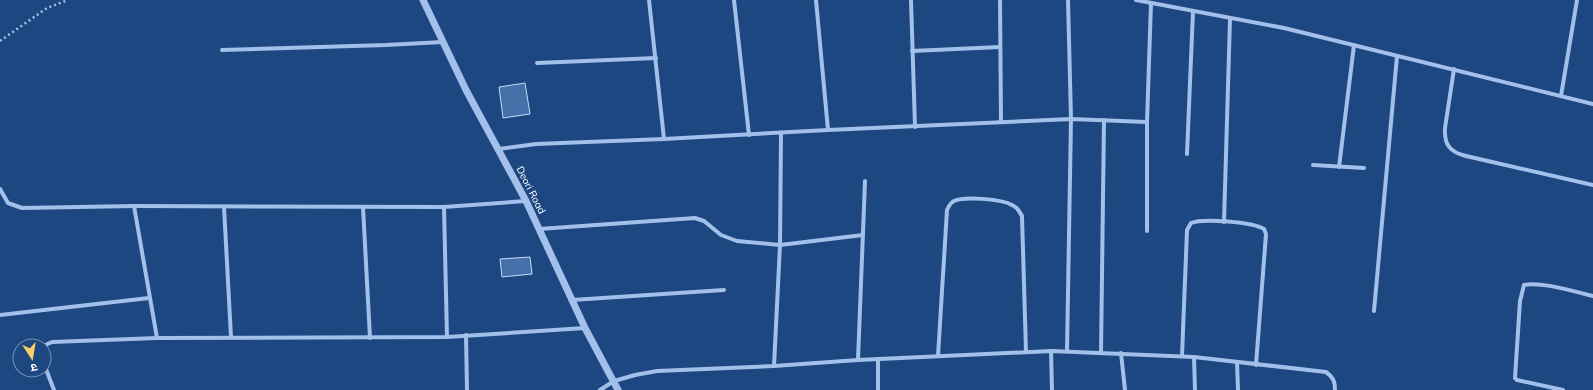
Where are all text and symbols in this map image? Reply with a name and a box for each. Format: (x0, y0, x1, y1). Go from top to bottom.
street label: Deori Road (513, 164, 549, 216)
north arrow (12, 338, 52, 378)
text: उ (29, 360, 39, 375)

